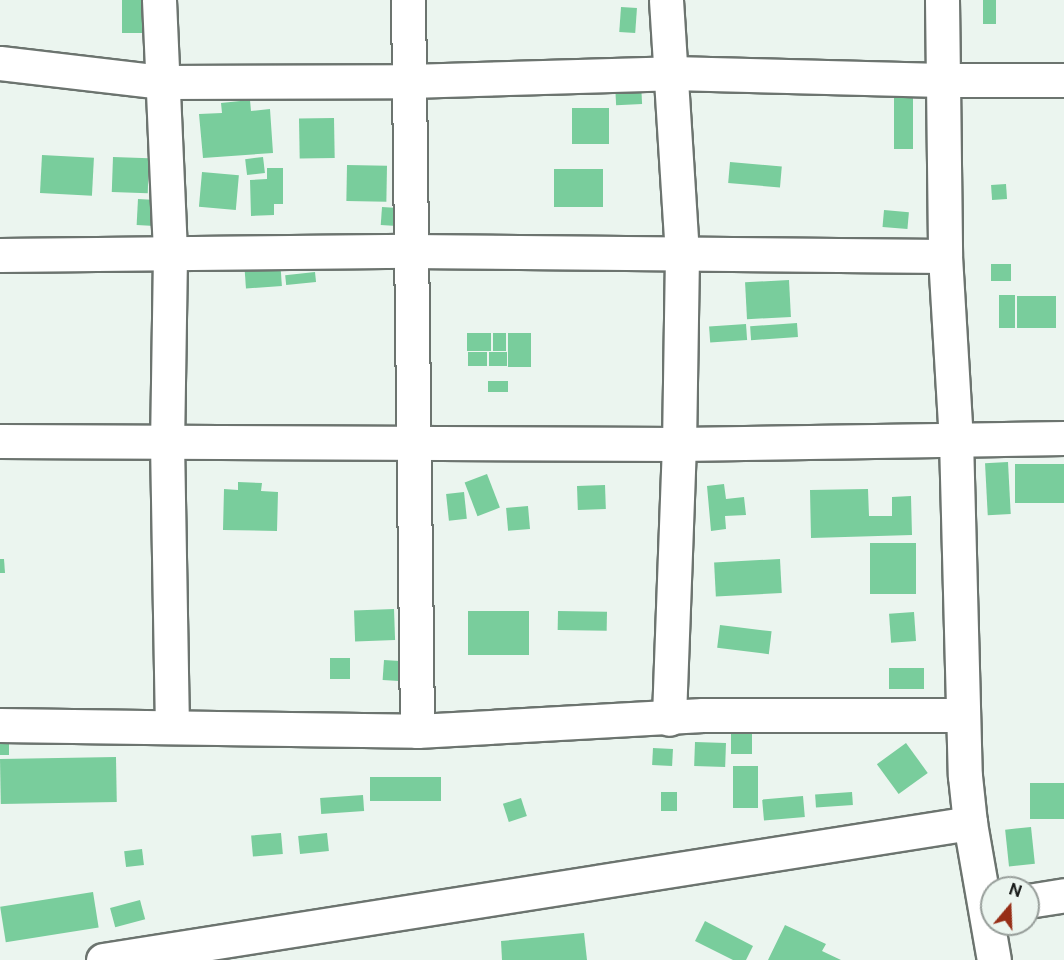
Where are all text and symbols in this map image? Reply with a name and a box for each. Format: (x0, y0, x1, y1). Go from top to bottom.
north arrow (980, 876, 1040, 936)
text: N (1006, 879, 1024, 901)

